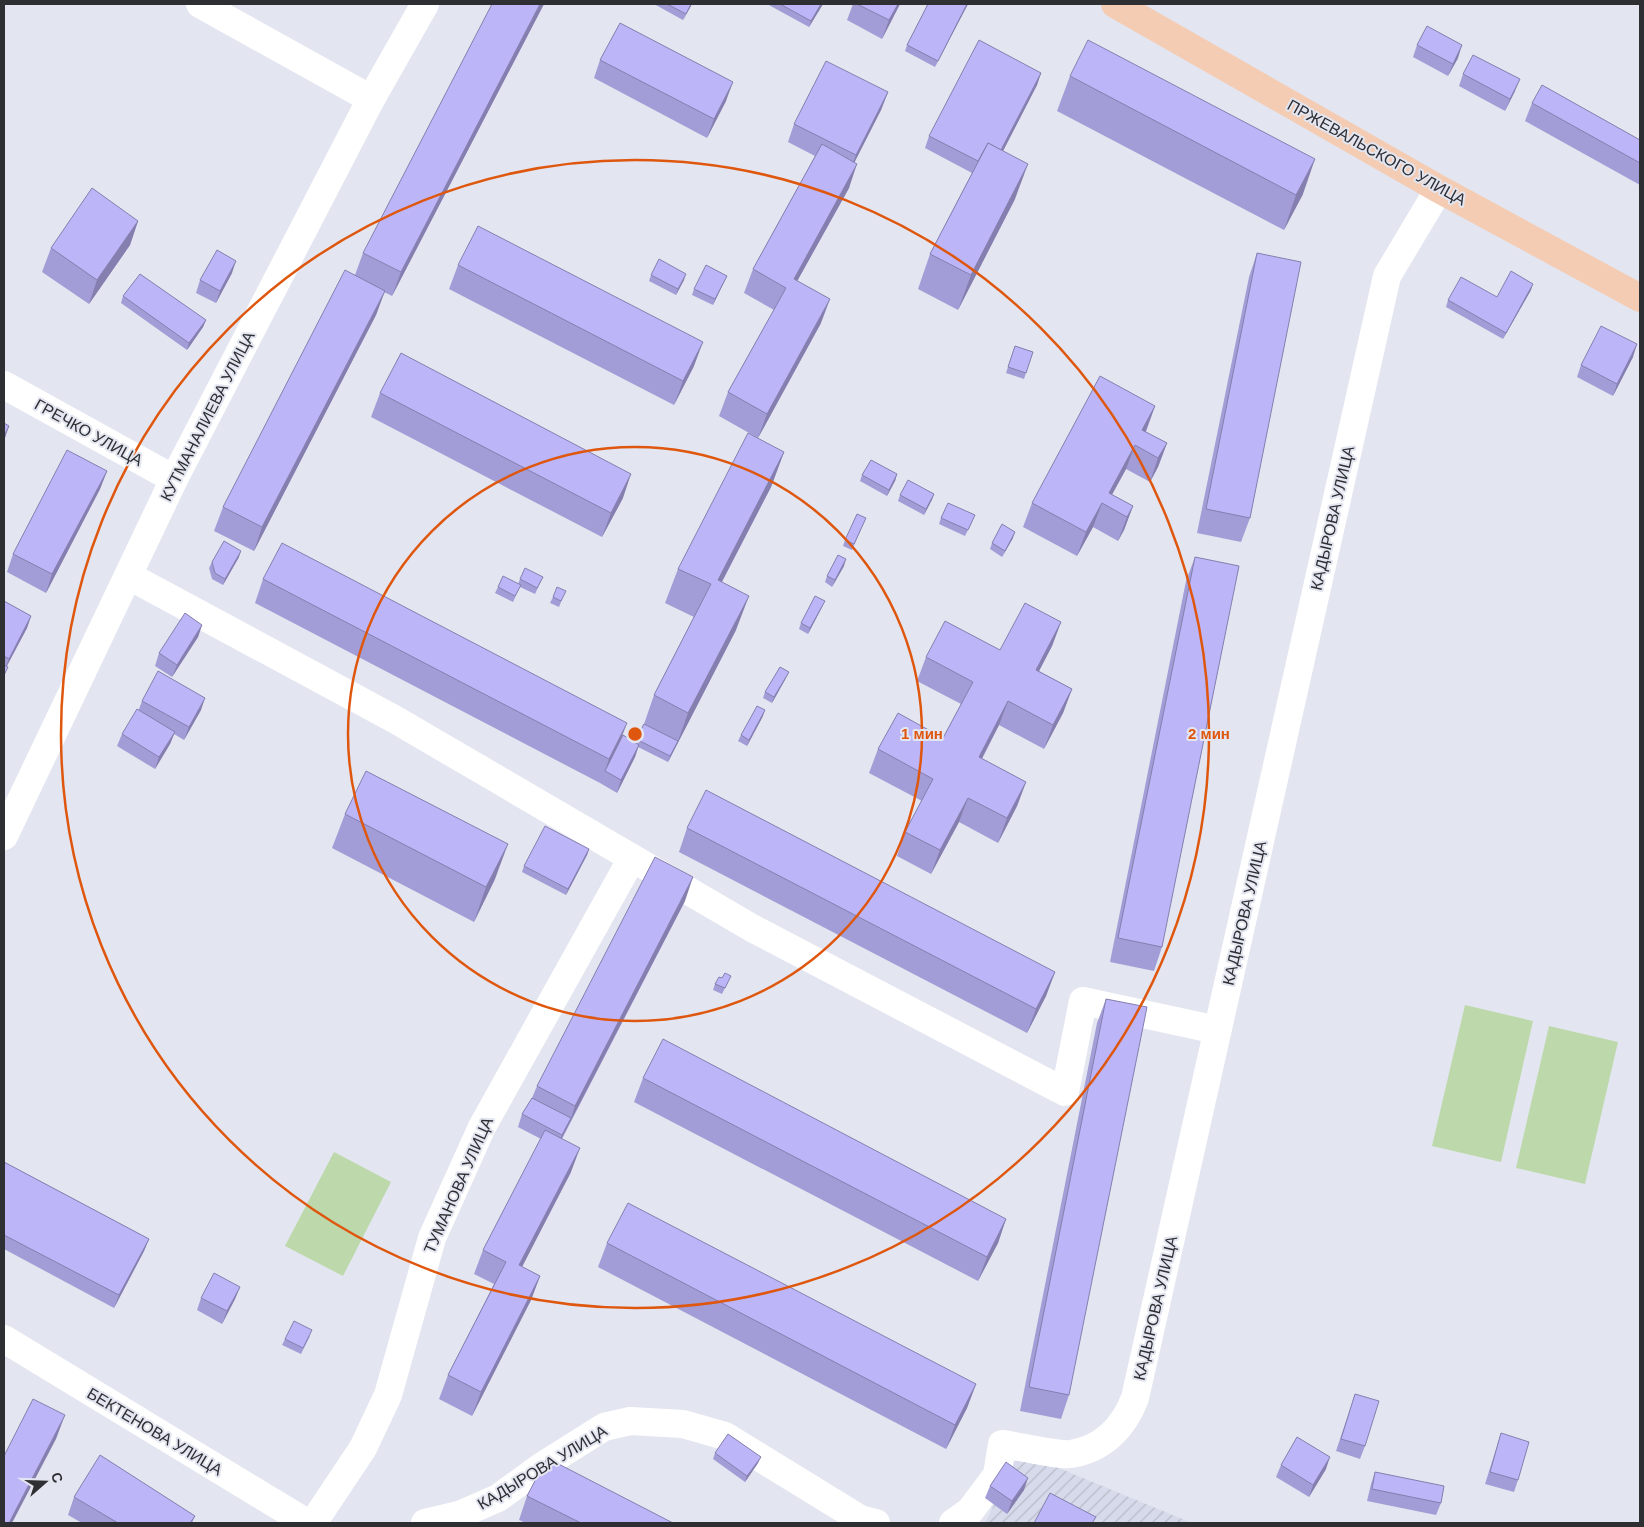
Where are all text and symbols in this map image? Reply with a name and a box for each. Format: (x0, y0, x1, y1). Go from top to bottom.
street label: ПРЖЕВАЛЬСКОГО УЛИЦА (1285, 96, 1469, 209)
street label: КУТМАНАЛИЕВА УЛИЦА (157, 328, 258, 504)
street label: ГРЕЧКО УЛИЦА (32, 396, 146, 469)
street label: КАДЫРОВА УЛИЦА (1308, 444, 1357, 592)
centre of rings (626, 725, 644, 743)
text: 1 мин (901, 725, 943, 742)
text: 2 мин (1188, 725, 1230, 742)
street label: КАДЫРОВА УЛИЦА (1220, 839, 1269, 987)
street label: ТУМАНОВА УЛИЦА (421, 1114, 496, 1256)
street label: КАДЫРОВА УЛИЦА (1131, 1234, 1180, 1382)
street label: БЕКТЕНОВА УЛИЦА (84, 1384, 226, 1479)
street label: КАДЫРОВА УЛИЦА (475, 1422, 610, 1513)
north arrow (20, 1457, 70, 1507)
text: С (48, 1470, 66, 1485)

